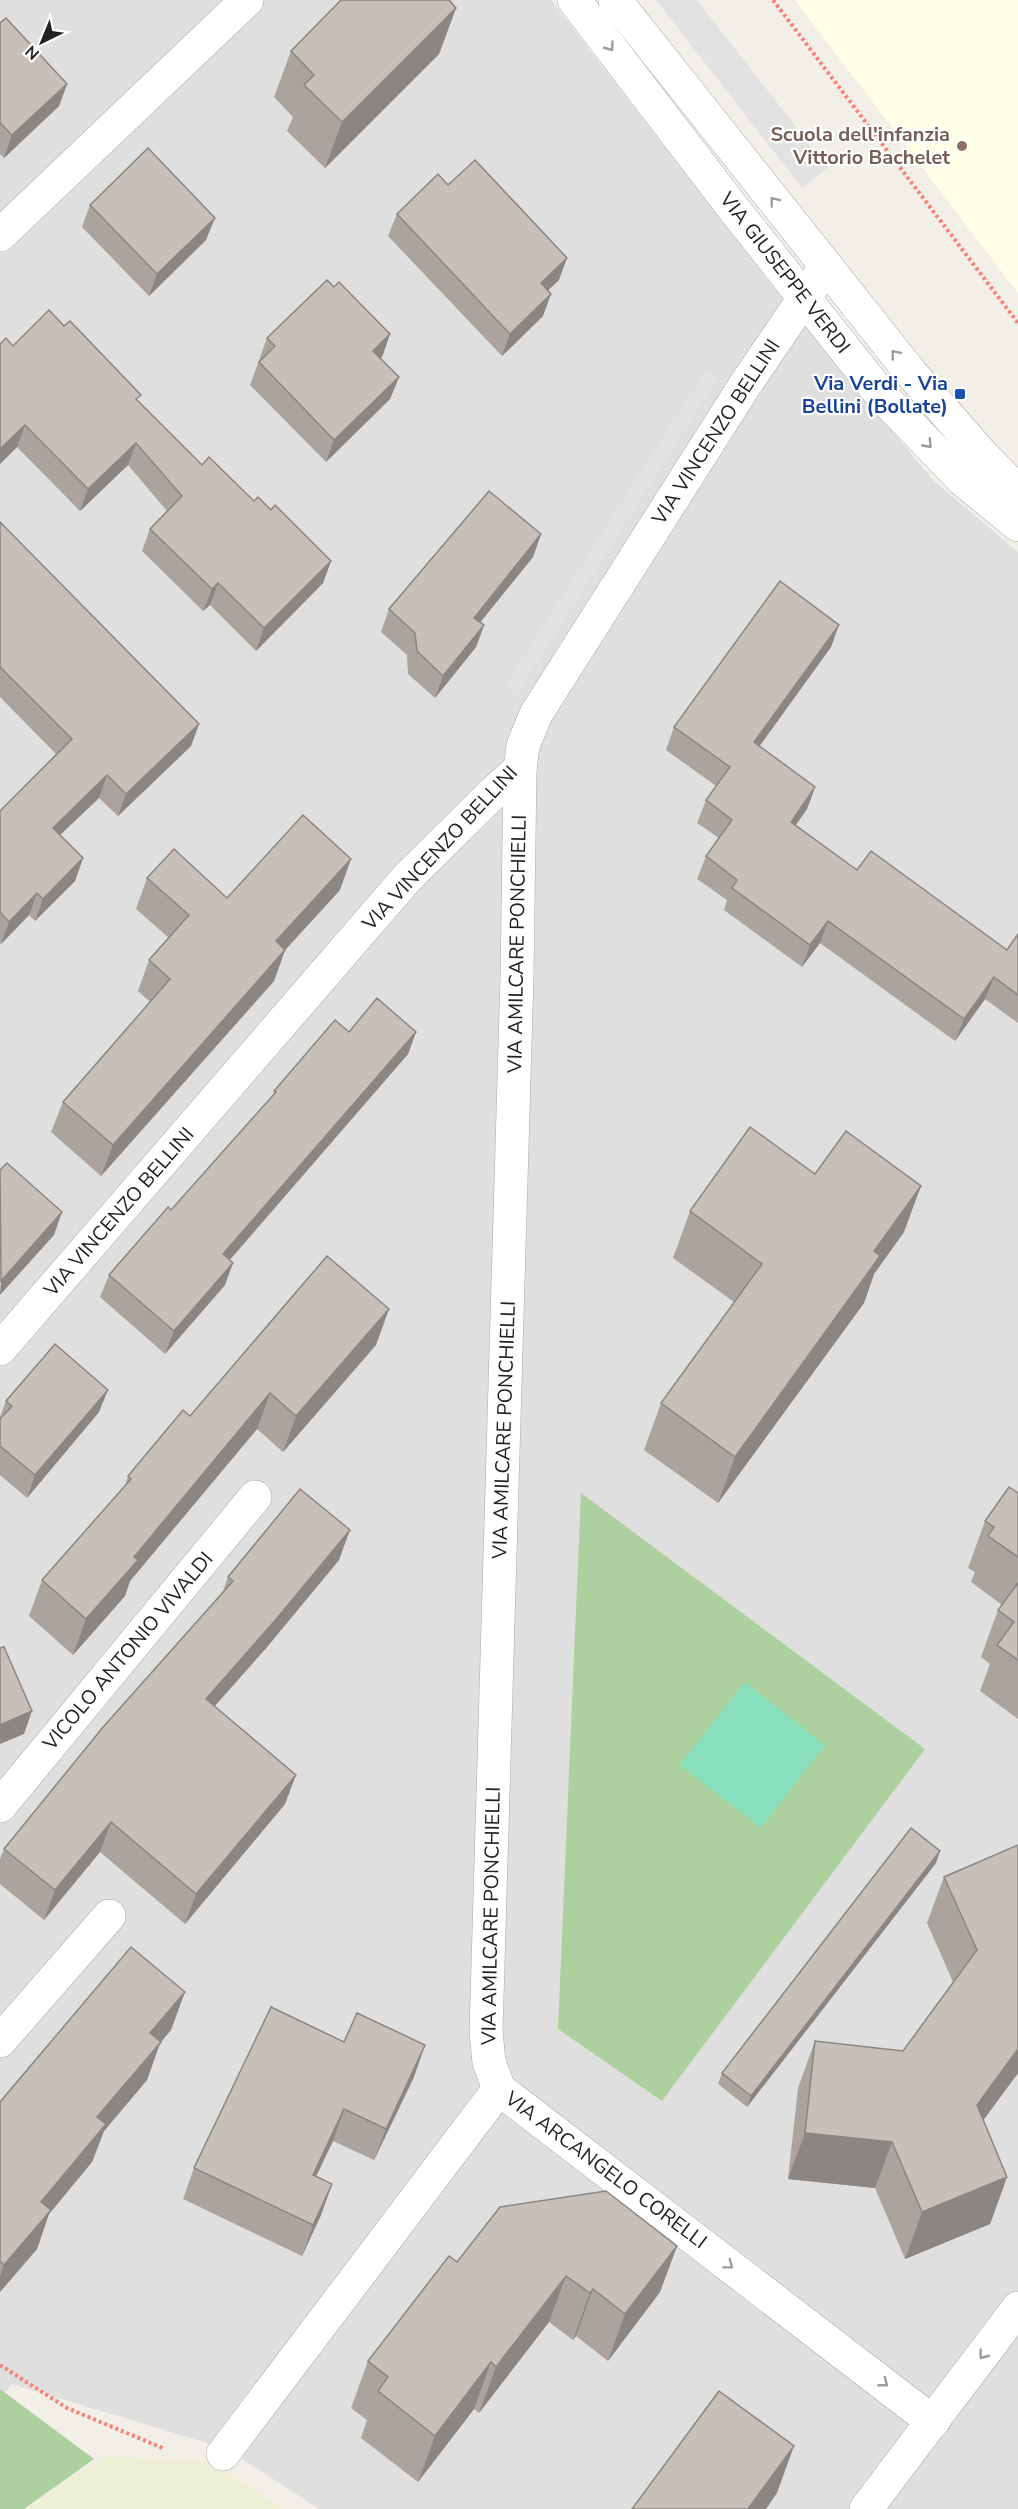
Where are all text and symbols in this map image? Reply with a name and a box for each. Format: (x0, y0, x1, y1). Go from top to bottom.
north arrow (12, 12, 72, 72)
text: N (21, 40, 44, 64)
one-way arrow (602, 40, 613, 51)
place label: Scuola dell'infanzia Vittorio Bachelet (770, 121, 950, 171)
marker: Scuola dell'infanzia Vittorio Bachelet (955, 139, 969, 153)
street label: VIA GIUSEPPE VERDI (713, 186, 856, 359)
one-way arrow (770, 197, 781, 208)
street label: VIA VINCENZO BELLINI (645, 334, 786, 531)
one-way arrow (892, 349, 903, 360)
place label: Via Verdi - Via Bellini (Bollate) (802, 370, 948, 420)
marker: Via Verdi - Via Bellini (Bollate) (953, 387, 967, 401)
one-way arrow (921, 437, 932, 448)
street label: VIA VINCENZO BELLINI (356, 760, 524, 937)
street label: VIA AMILCARE PONCHIELLI (501, 815, 533, 1074)
street label: VIA VINCENZO BELLINI (37, 1122, 200, 1303)
street label: VIA AMILCARE PONCHIELLI (486, 1300, 522, 1561)
street label: VICOLO ANTONIO VIVALDI (36, 1546, 219, 1757)
street label: VIA AMILCARE PONCHIELLI (475, 1787, 507, 2046)
street label: VIA ARCANGELO CORELLI (499, 2085, 712, 2255)
one-way arrow (723, 2257, 734, 2268)
one-way arrow (979, 2348, 990, 2359)
one-way arrow (877, 2376, 888, 2387)

